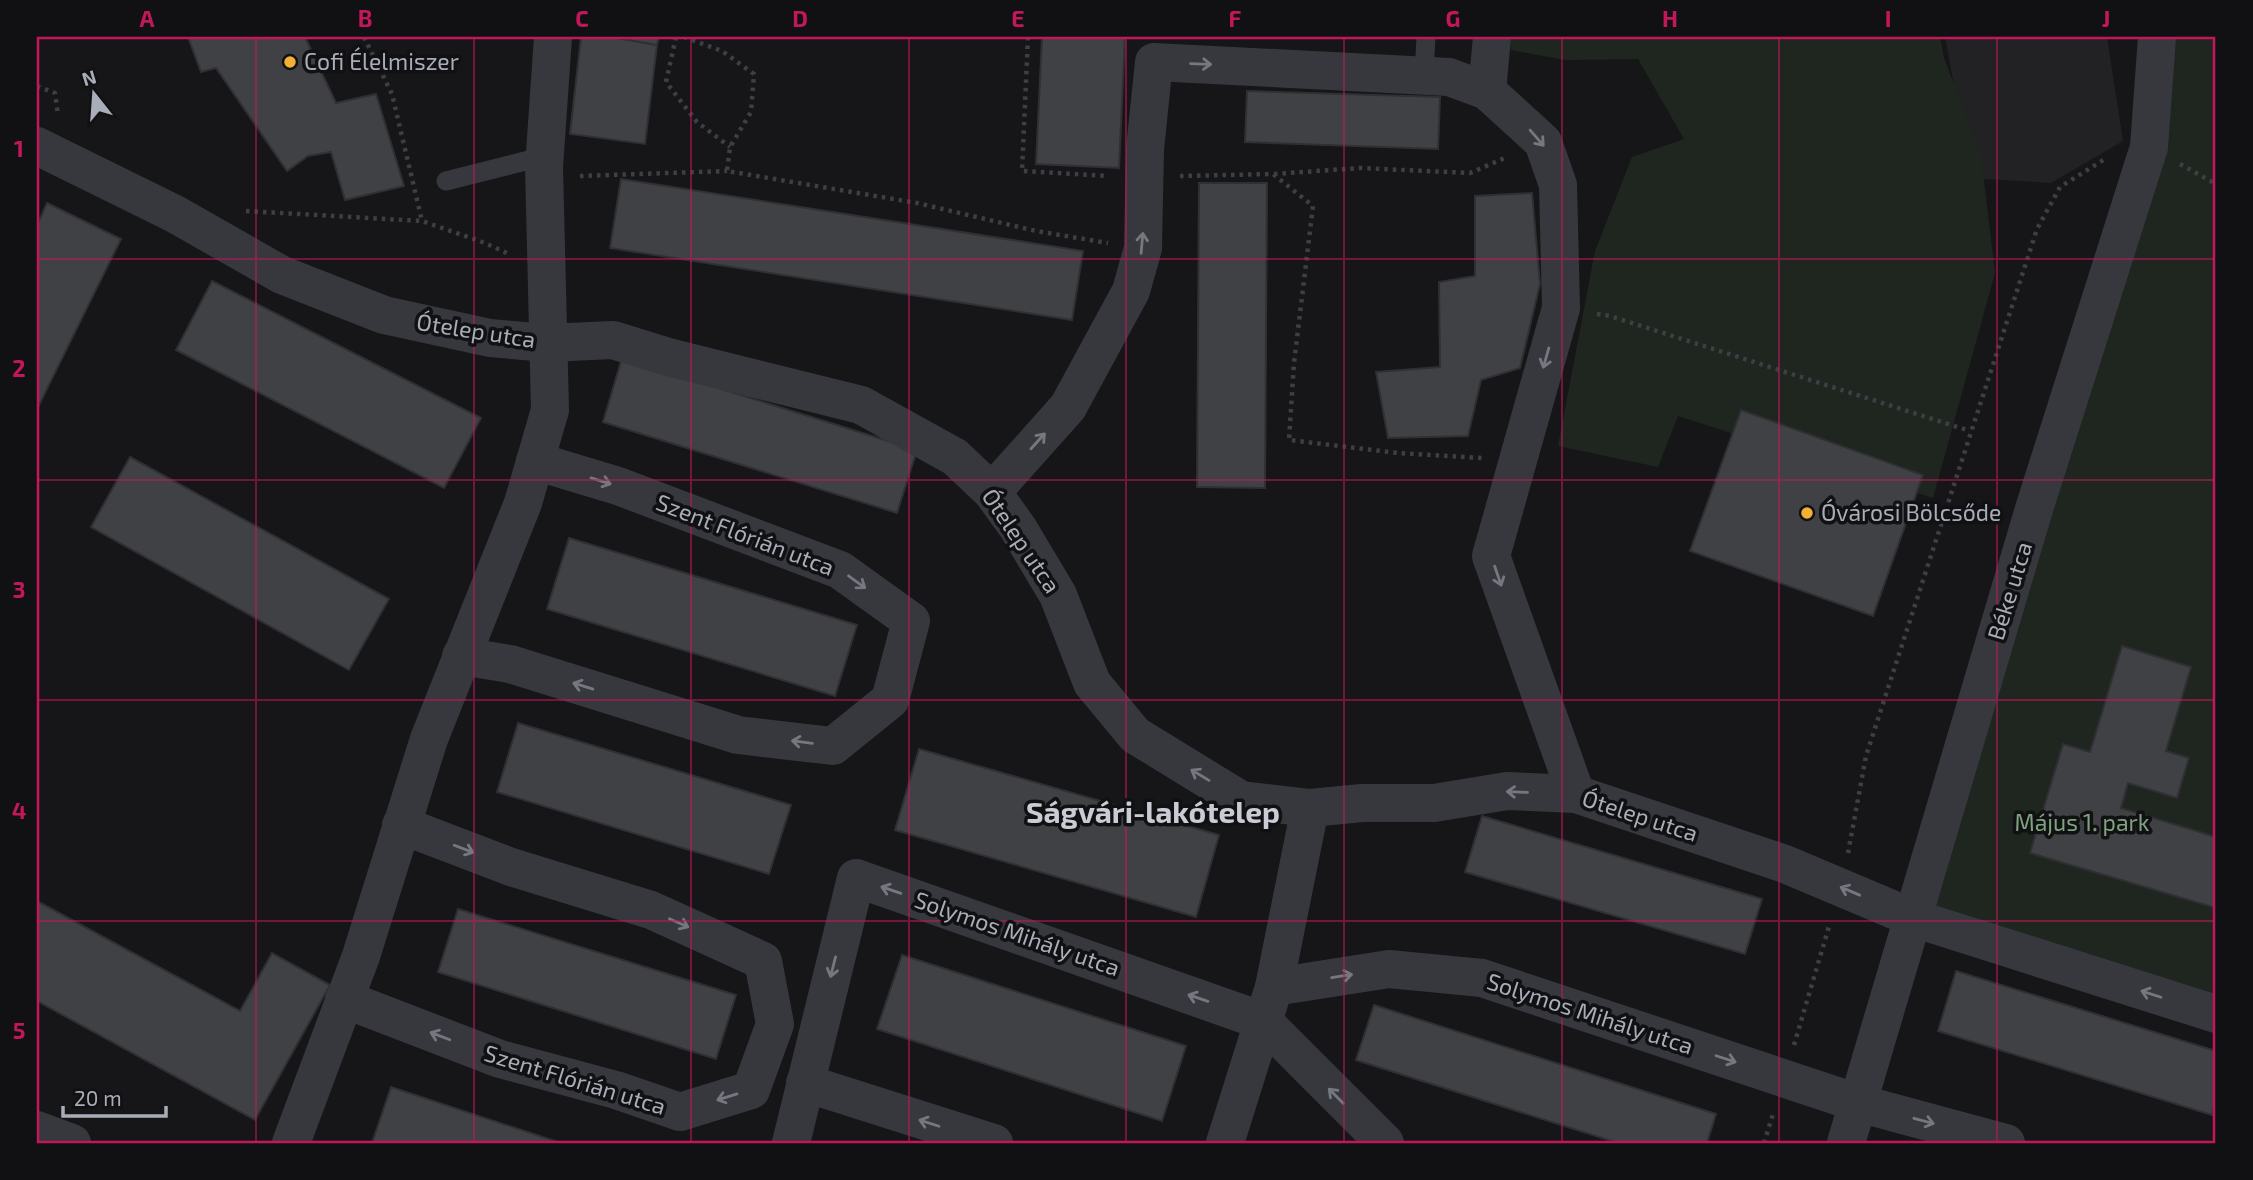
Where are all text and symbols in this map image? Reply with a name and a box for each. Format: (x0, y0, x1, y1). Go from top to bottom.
text: A (139, 4, 155, 32)
text: B (358, 4, 372, 32)
text: C (575, 4, 589, 32)
text: D (792, 4, 808, 32)
text: E (1011, 4, 1025, 32)
text: F (1229, 4, 1242, 32)
text: G (1446, 4, 1460, 32)
text: H (1662, 4, 1678, 32)
text: I (1885, 4, 1891, 32)
text: J (2102, 4, 2110, 32)
place label: Cofi Élelmiszer (304, 47, 459, 75)
marker: Cofi Élelmiszer (282, 54, 298, 70)
one-way arrow (1189, 58, 1212, 71)
north arrow (60, 60, 130, 130)
text: N (79, 64, 99, 90)
one-way arrow (1529, 129, 1545, 147)
text: 1 (14, 134, 24, 162)
one-way arrow (1136, 232, 1149, 254)
street label: Ótelep utca (415, 307, 538, 353)
one-way arrow (1539, 347, 1552, 369)
text: 2 (12, 354, 26, 382)
one-way arrow (1029, 433, 1046, 450)
one-way arrow (589, 475, 611, 488)
street label: Ótelep utca (977, 483, 1067, 598)
street label: Szent Flórián utca (652, 487, 838, 581)
place label: Óvárosi Bölcsőde (1821, 498, 2001, 526)
marker: Óvárosi Bölcsőde (1799, 505, 1815, 521)
street label: Béke utca (1981, 538, 2037, 643)
one-way arrow (1493, 565, 1505, 587)
text: 3 (12, 575, 26, 603)
one-way arrow (847, 575, 866, 589)
one-way arrow (572, 679, 594, 692)
one-way arrow (792, 736, 814, 749)
one-way arrow (1190, 767, 1210, 781)
street label: Ótelep utca (1579, 783, 1702, 847)
one-way arrow (1506, 785, 1529, 798)
district label: Ságvári-lakótelep (1026, 793, 1280, 829)
text: 4 (12, 796, 26, 824)
park label: Május 1. park (2015, 808, 2150, 836)
one-way arrow (453, 844, 475, 857)
one-way arrow (881, 883, 903, 895)
one-way arrow (1840, 884, 1861, 897)
street label: Solymos Mihály utca (911, 885, 1124, 981)
one-way arrow (668, 917, 690, 930)
one-way arrow (826, 956, 839, 978)
street label: Solymos Mihály utca (1484, 966, 1697, 1060)
one-way arrow (1330, 970, 1353, 983)
one-way arrow (2141, 986, 2163, 999)
one-way arrow (1188, 991, 1210, 1003)
text: 5 (13, 1016, 25, 1044)
one-way arrow (430, 1028, 451, 1041)
street label: Szent Flórián utca (481, 1038, 669, 1120)
one-way arrow (1715, 1054, 1737, 1066)
scale bar (63, 1075, 166, 1119)
text: 20 m (74, 1085, 122, 1110)
one-way arrow (1328, 1088, 1345, 1105)
one-way arrow (716, 1092, 738, 1105)
one-way arrow (918, 1115, 940, 1128)
one-way arrow (1912, 1115, 1935, 1128)

